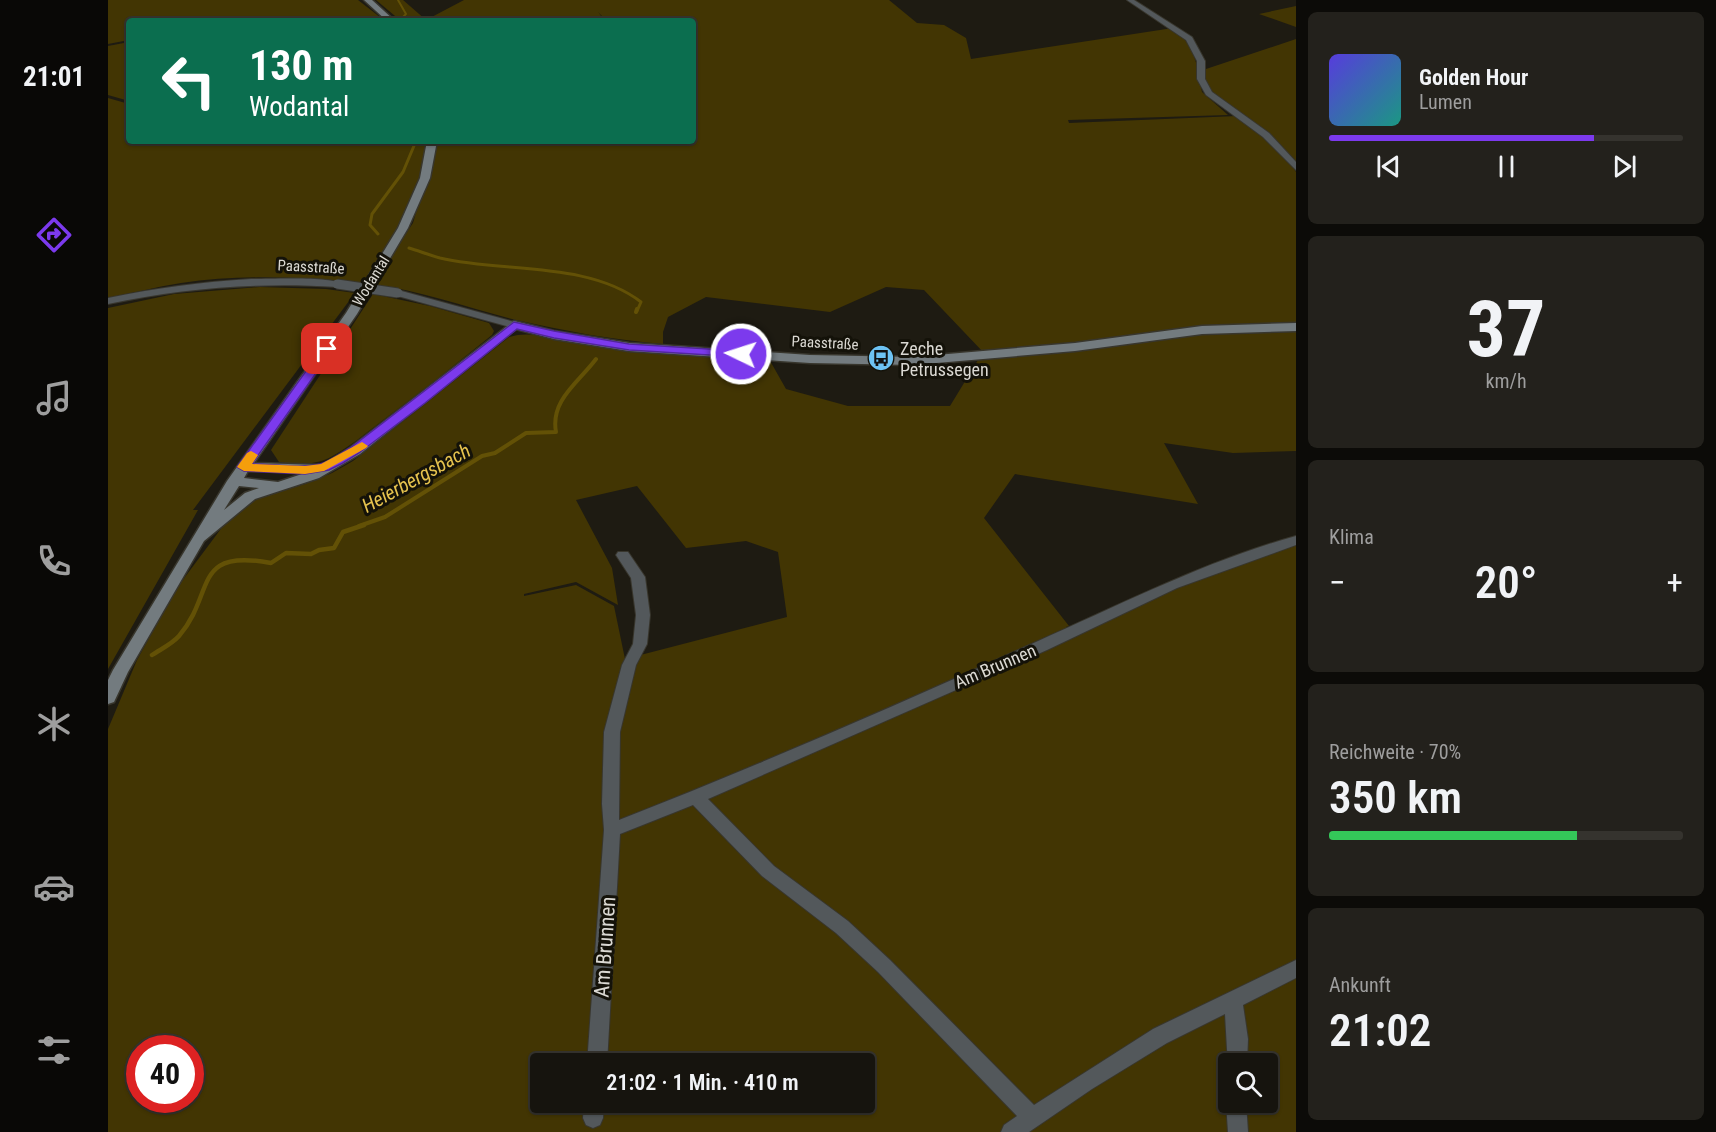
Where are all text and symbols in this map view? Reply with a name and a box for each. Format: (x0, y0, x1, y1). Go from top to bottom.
text: 130 m (249, 41, 354, 90)
icon: left (150, 42, 228, 120)
text: 21:01 (23, 61, 85, 93)
text: Golden Hour (1419, 65, 1528, 90)
text: Lumen (1419, 90, 1472, 114)
text: Wodantal (249, 91, 349, 123)
icon: previous (1372, 150, 1405, 183)
icon: pause (1490, 150, 1523, 183)
icon: next (1608, 150, 1641, 183)
icon: directions (33, 214, 75, 256)
street label: Wodantal (349, 253, 393, 309)
street label: Paasstraße (277, 256, 345, 278)
text: 37 (1467, 284, 1545, 375)
position arrow (709, 322, 773, 386)
pin (301, 323, 352, 374)
icon: arrive (310, 332, 343, 365)
street label: Paasstraße (791, 332, 859, 354)
place label: Zeche Petrussegen (900, 338, 989, 380)
bus stop icon: Zeche Petrussegen (866, 343, 896, 373)
text: km/h (1485, 369, 1527, 393)
icon: music (33, 377, 75, 419)
water label: Heierbergsbach (357, 438, 475, 518)
text: Klima (1329, 525, 1374, 549)
icon: phone (33, 540, 75, 582)
text: 20° (1475, 556, 1537, 609)
text: − (1329, 563, 1346, 602)
text: + (1667, 563, 1683, 602)
street label: Am Brunnen (951, 639, 1039, 693)
icon: climate (33, 703, 75, 745)
text: Reichweite · 70% (1329, 740, 1461, 764)
text: 350 km (1329, 771, 1462, 824)
icon: car (33, 866, 75, 908)
street label: Am Brunnen (590, 896, 620, 998)
text: Ankunft (1329, 973, 1391, 997)
text: 21:02 (1329, 1004, 1431, 1057)
icon: filters (33, 1029, 75, 1071)
speed limit sign: 40 (126, 1035, 204, 1113)
map controls (1218, 1053, 1278, 1113)
button: search (1218, 1053, 1278, 1113)
text: 21:02 · 1 Min. · 410 m (606, 1070, 799, 1095)

